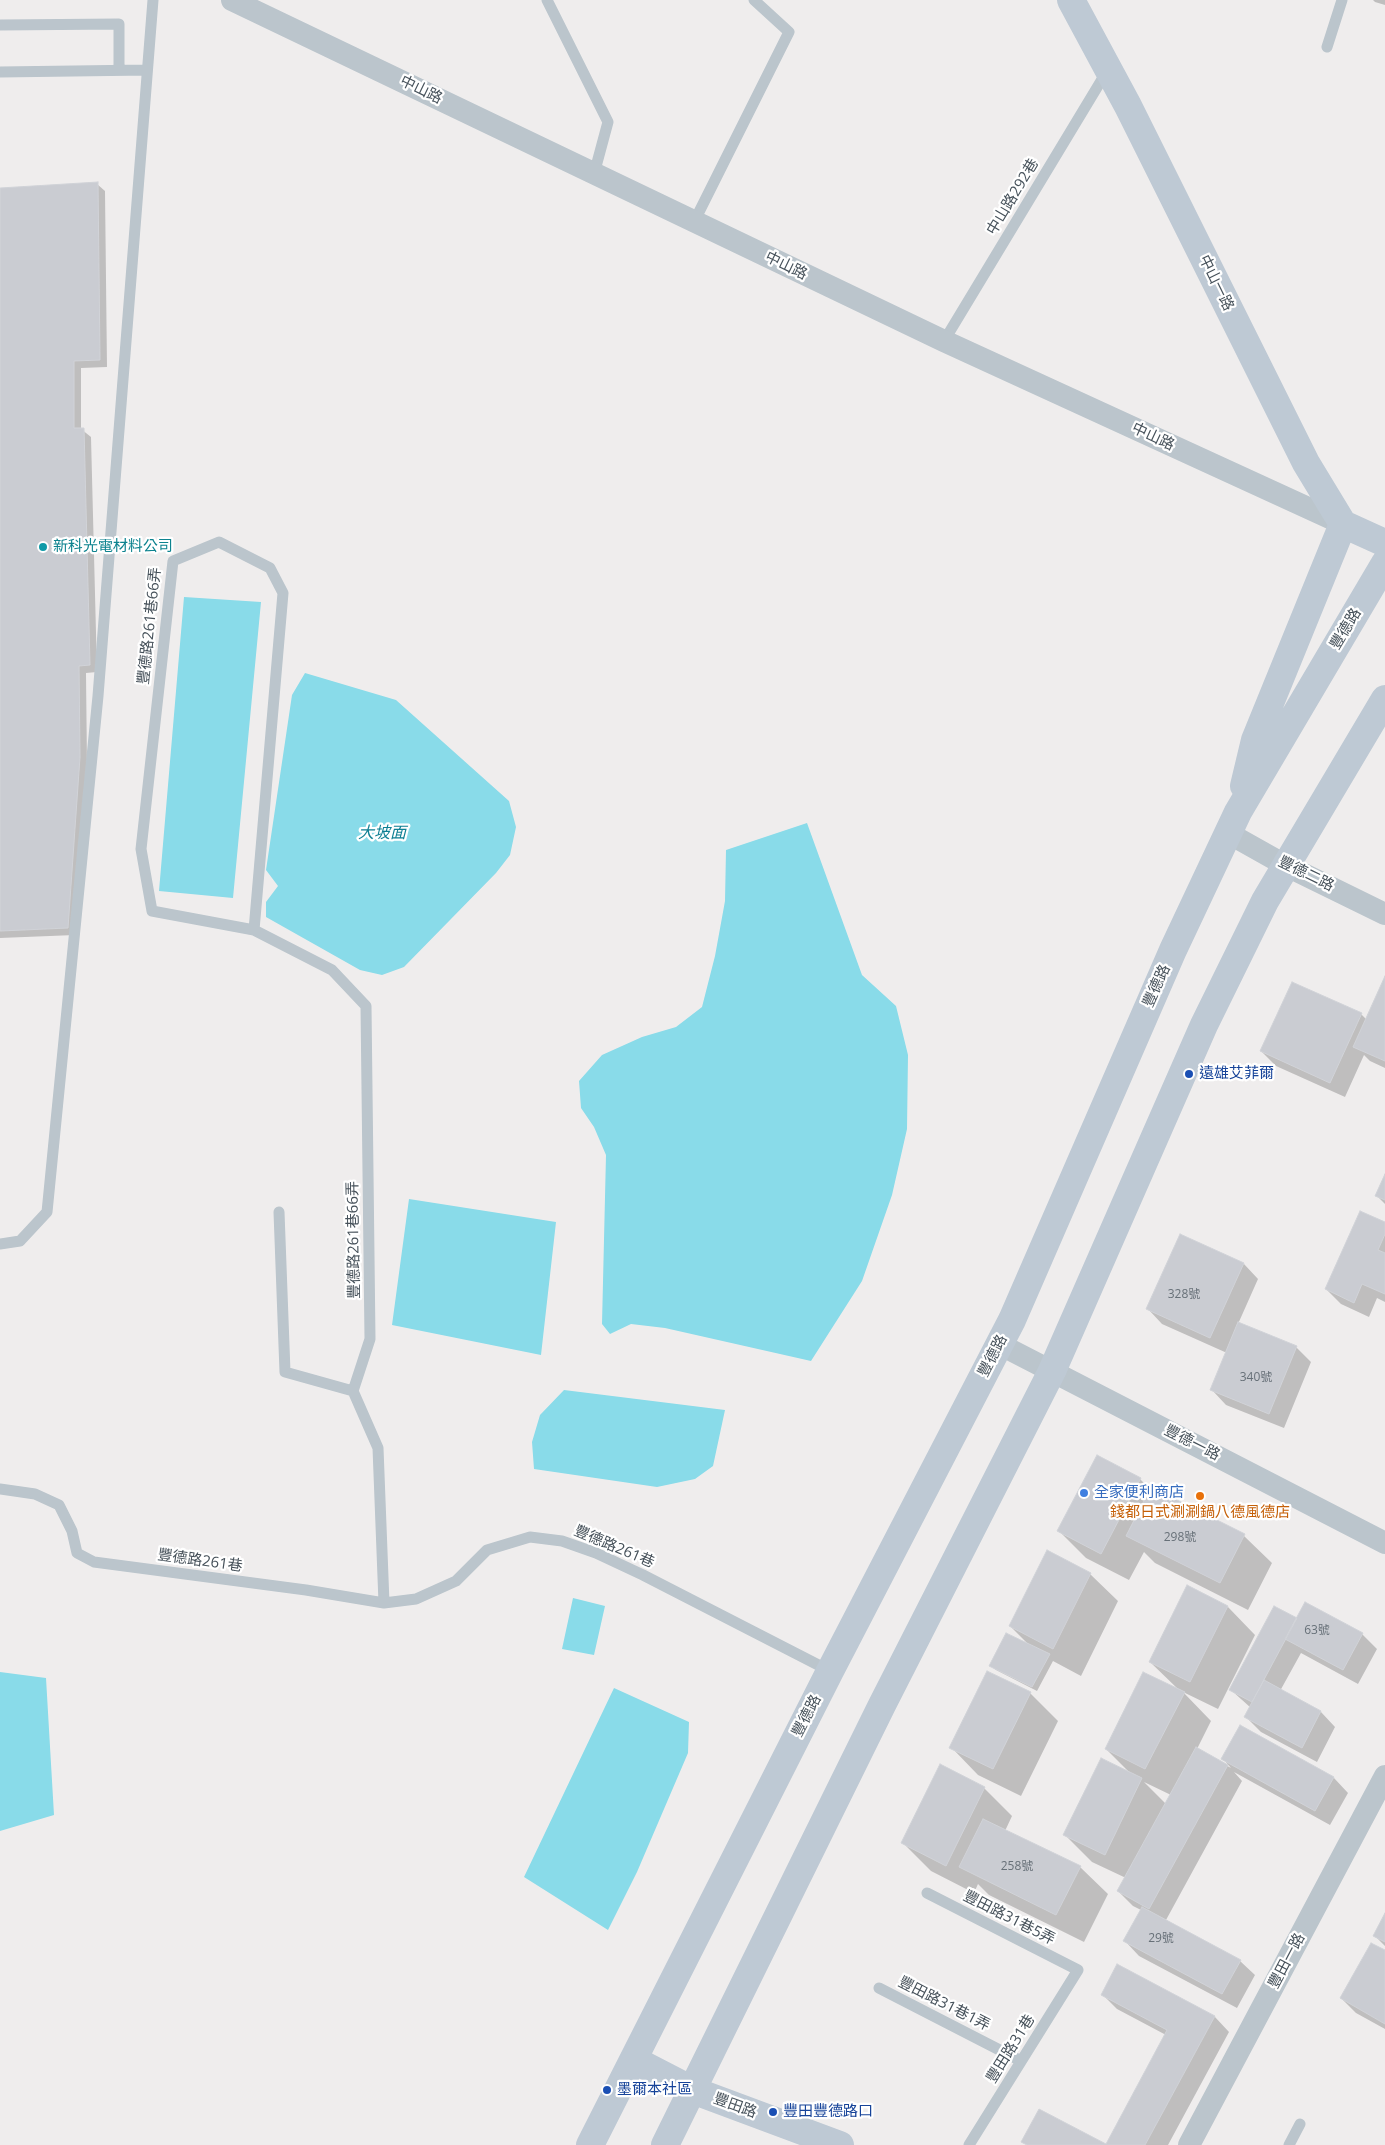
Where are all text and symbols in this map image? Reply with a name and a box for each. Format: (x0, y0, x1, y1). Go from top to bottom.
street label: 中山路 (397, 72, 445, 108)
street label: 中山路292巷 (983, 156, 1043, 238)
street label: 中山路 (762, 248, 810, 284)
street label: 中山一路 (1195, 252, 1237, 314)
street label: 中山路 (1129, 419, 1177, 455)
place label: 新科光電材料公司 (53, 538, 173, 556)
marker: 新科光電材料公司 (37, 541, 49, 553)
street label: 豐德路261巷66弄 (135, 566, 165, 686)
street label: 豐德路 (1327, 605, 1365, 653)
water label: 大坡面 (358, 823, 406, 843)
street label: 豐德二路 (1275, 853, 1337, 895)
street label: 豐德路 (1140, 962, 1174, 1010)
place label: 遠雄艾菲爾 (1199, 1065, 1274, 1083)
marker: 遠雄艾菲爾 (1183, 1068, 1195, 1080)
street label: 豐德路261巷66弄 (344, 1181, 364, 1299)
house number: 328號 (1168, 1288, 1200, 1302)
street label: 豐德路 (975, 1332, 1011, 1380)
house number: 340號 (1240, 1371, 1272, 1385)
street label: 豐德一路 (1161, 1421, 1223, 1465)
place label: 全家便利商店 (1094, 1484, 1184, 1502)
marker: 全家便利商店 (1078, 1487, 1090, 1499)
marker: 錢都日式涮涮鍋八德風德店 (1194, 1490, 1206, 1502)
place label: 錢都日式涮涮鍋八德風德店 (1110, 1504, 1290, 1522)
street label: 豐德路261巷 (571, 1522, 657, 1572)
house number: 298號 (1164, 1531, 1196, 1545)
street label: 豐德路261巷 (156, 1546, 244, 1576)
house number: 63號 (1304, 1624, 1330, 1638)
street label: 豐德路 (789, 1692, 825, 1740)
house number: 258號 (1001, 1860, 1033, 1874)
street label: 豐田路31巷5弄 (960, 1887, 1058, 1949)
street label: 豐田一路 (1265, 1930, 1309, 1992)
house number: 29號 (1148, 1932, 1174, 1946)
street label: 豐田路31巷1弄 (895, 1973, 993, 2035)
street label: 豐田路31巷 (983, 2012, 1039, 2086)
place label: 墨爾本社區 (617, 2081, 692, 2099)
marker: 墨爾本社區 (601, 2084, 613, 2096)
street label: 豐田路 (711, 2090, 759, 2122)
place label: 豐田豐德路口 (783, 2103, 873, 2121)
marker: 豐田豐德路口 (767, 2106, 779, 2118)

